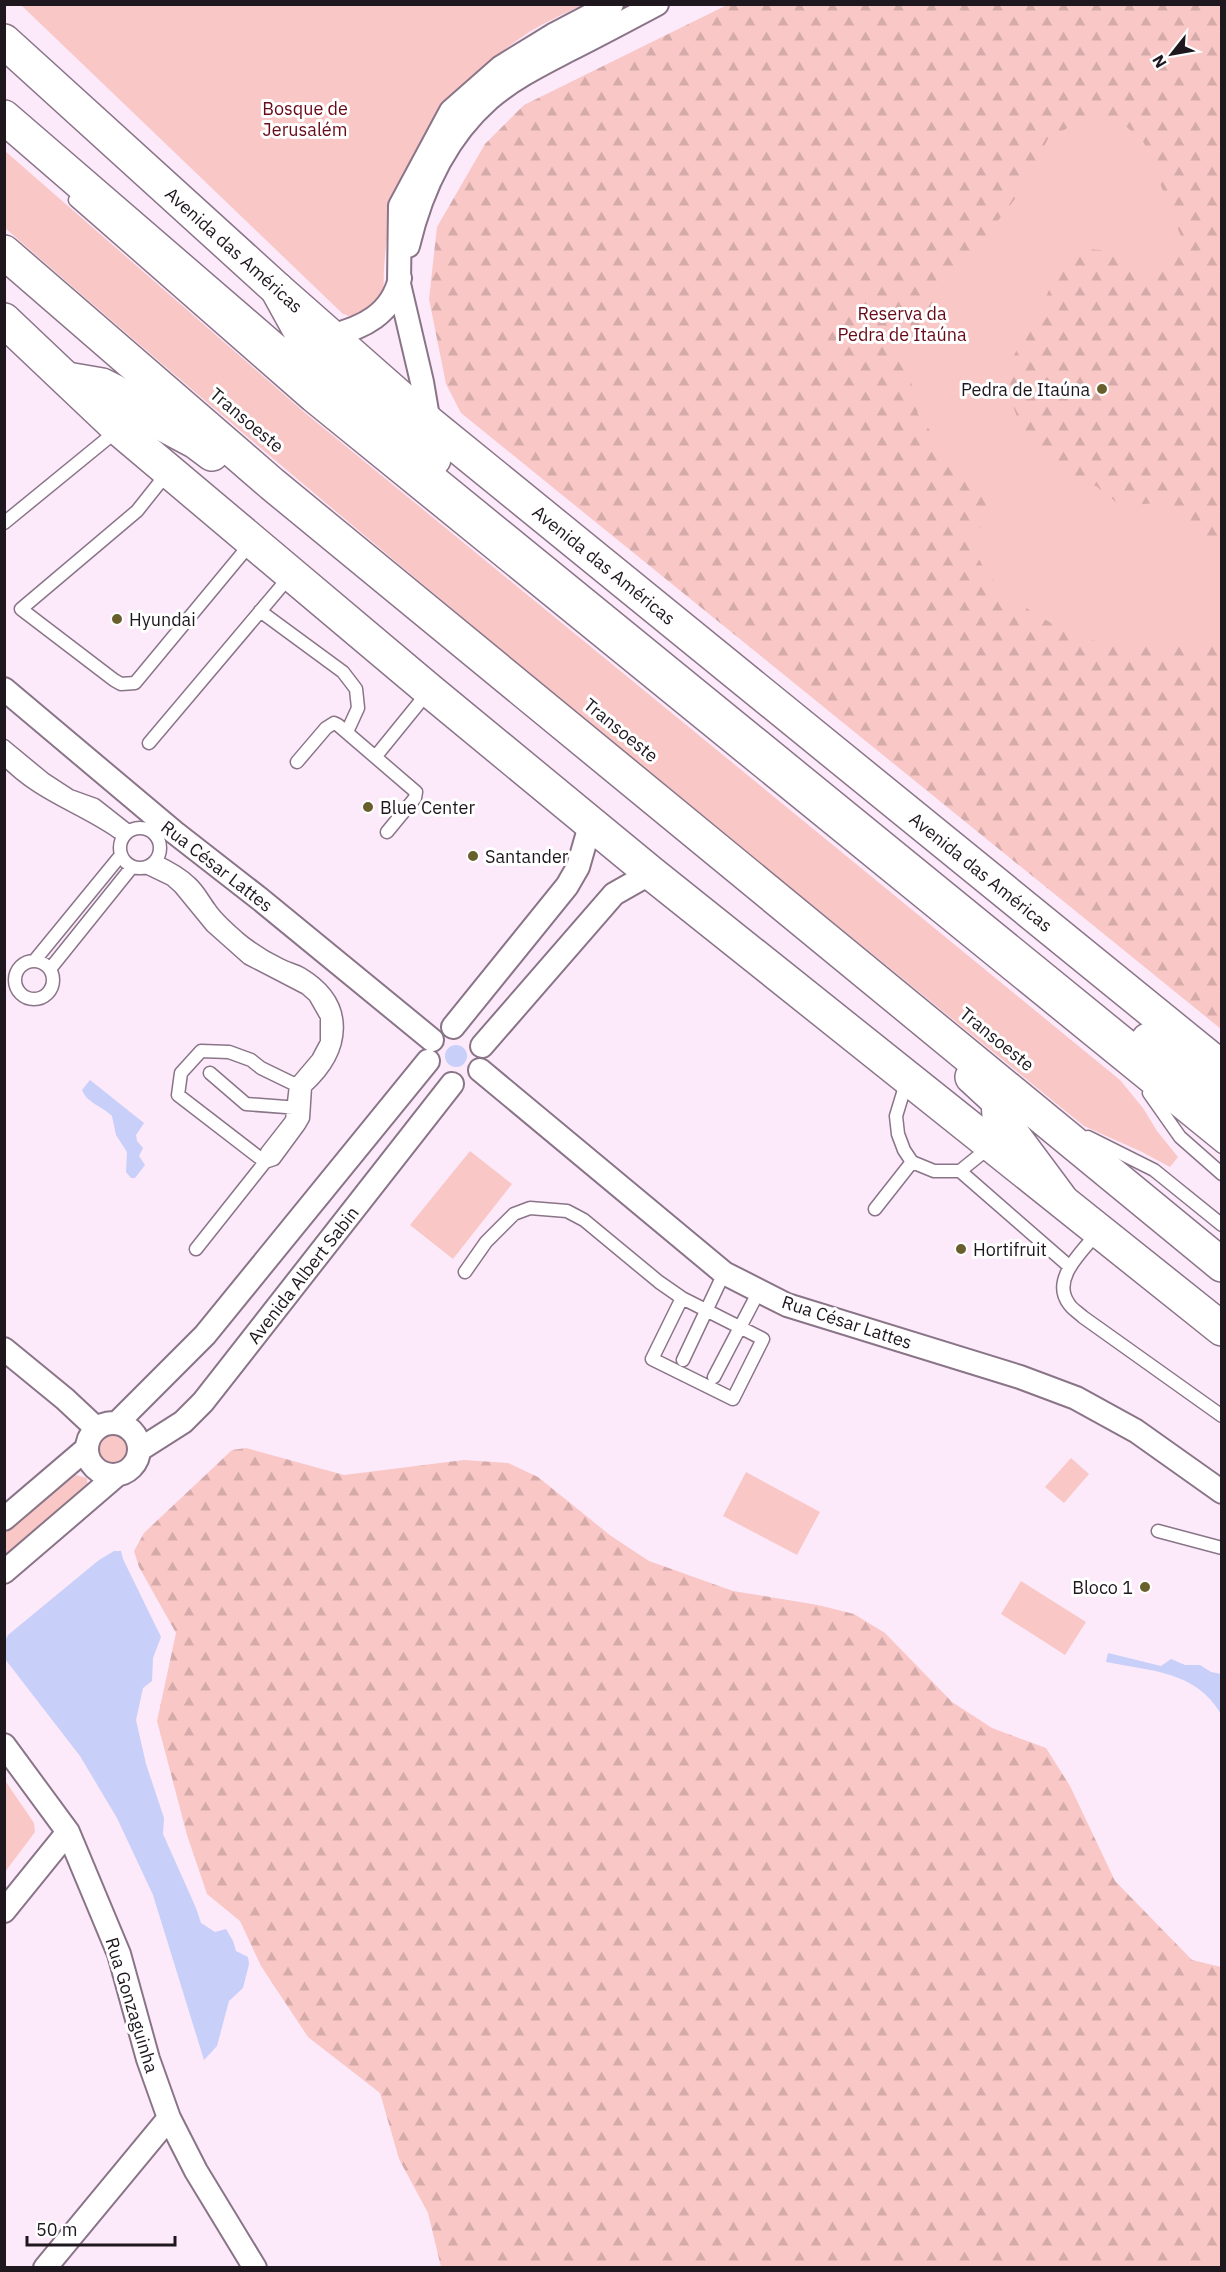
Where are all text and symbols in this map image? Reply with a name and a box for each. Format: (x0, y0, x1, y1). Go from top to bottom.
north arrow (1142, 24, 1202, 84)
text: N (1148, 52, 1171, 72)
park label: Bosque de Jerusalém (262, 97, 348, 141)
street label: Avenida das Américas (160, 182, 308, 318)
park label: Reserva da Pedra de Itaúna (837, 302, 967, 346)
place label: Pedra de Itaúna (961, 378, 1090, 401)
street label: Transoeste (205, 382, 289, 458)
marker: Pedra de Itaúna (1095, 382, 1109, 396)
street label: Avenida das Américas (528, 500, 680, 630)
place label: Hyundai (129, 608, 196, 631)
marker: Hyundai (110, 612, 124, 626)
street label: Transoeste (579, 693, 663, 767)
place label: Blue Center (380, 796, 475, 819)
marker: Blue Center (361, 800, 375, 814)
street label: Avenida das Américas (905, 807, 1057, 937)
street label: Rua César Lattes (157, 815, 277, 917)
place label: Santander (485, 845, 569, 868)
marker: Santander (466, 849, 480, 863)
street label: Transoeste (955, 1002, 1039, 1076)
street label: Avenida Albert Sabin (242, 1202, 364, 1348)
place label: Hortifruit (973, 1238, 1047, 1261)
marker: Hortifruit (954, 1242, 968, 1256)
street label: Rua César Lattes (779, 1290, 915, 1354)
place label: Bloco 1 (1072, 1576, 1133, 1599)
marker: Bloco 1 (1138, 1580, 1152, 1594)
street label: Rua Gonzaguinha (100, 1934, 164, 2076)
scale bar (27, 2209, 176, 2247)
text: 50 m (36, 2218, 78, 2241)

